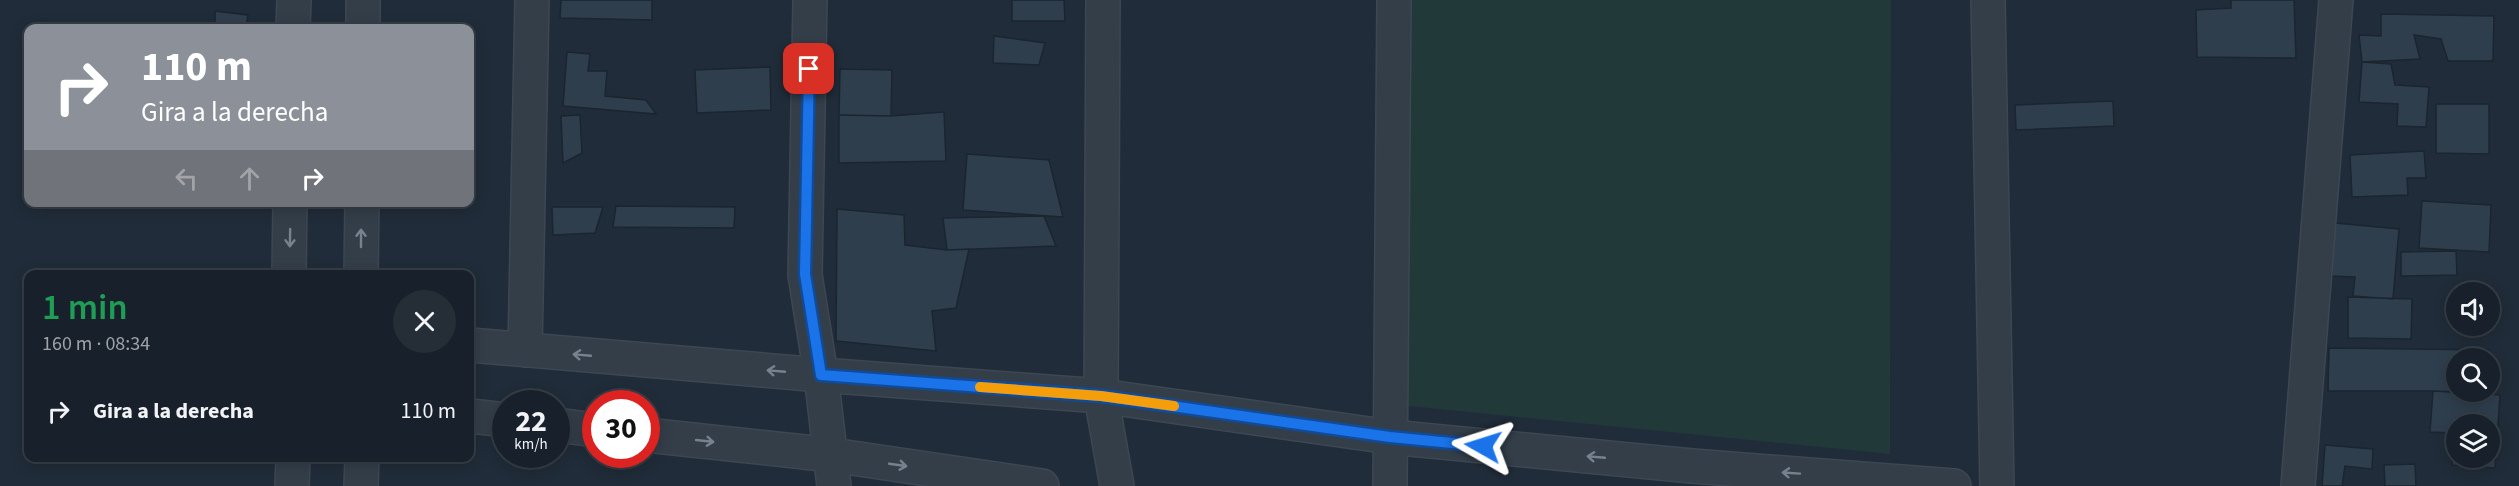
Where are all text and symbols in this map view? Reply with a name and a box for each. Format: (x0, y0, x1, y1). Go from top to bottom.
text: 110 m (141, 37, 252, 97)
pin (783, 43, 834, 94)
icon: right (42, 48, 120, 126)
icon: arrive (792, 52, 825, 85)
text: Gira a la derecha (141, 93, 328, 132)
icon: left (170, 162, 203, 195)
icon: ahead (233, 162, 266, 195)
icon: right (296, 162, 329, 195)
one-way arrow (284, 228, 296, 248)
one-way arrow (355, 229, 367, 249)
text: 1 min (42, 282, 128, 333)
map controls (2446, 282, 2500, 468)
button: sound (2446, 282, 2500, 336)
button: close (393, 290, 456, 353)
text: 160 m · 08:34 (42, 330, 150, 358)
button: search (2446, 348, 2500, 402)
one-way arrow (572, 349, 592, 360)
one-way arrow (767, 365, 787, 376)
speed limit sign: 30 (582, 390, 660, 468)
icon: right (42, 395, 75, 428)
text: Gira a la derecha (93, 395, 254, 427)
text: 110 m (401, 395, 456, 427)
text: 22 (515, 400, 547, 443)
position arrow (1451, 414, 1515, 478)
button: layers (2446, 414, 2500, 468)
text: km/h (514, 434, 548, 455)
one-way arrow (694, 436, 714, 447)
one-way arrow (1587, 451, 1607, 462)
one-way arrow (888, 459, 908, 470)
one-way arrow (1781, 468, 1801, 479)

